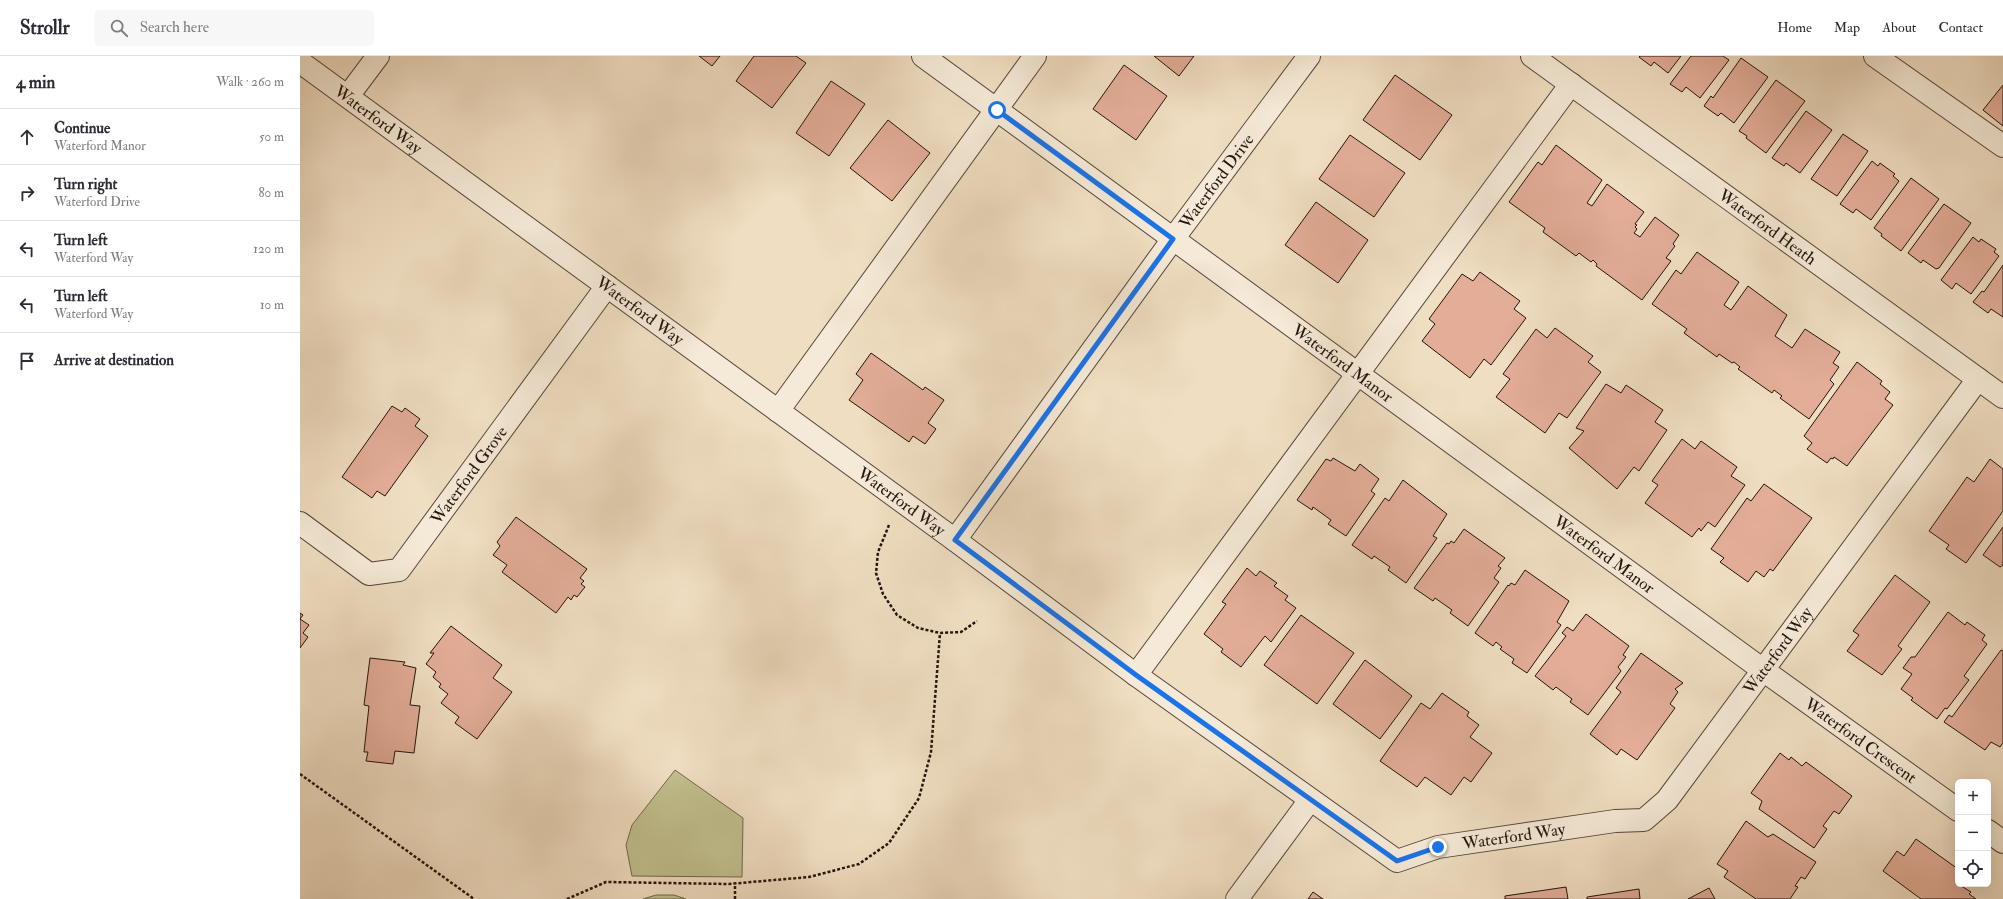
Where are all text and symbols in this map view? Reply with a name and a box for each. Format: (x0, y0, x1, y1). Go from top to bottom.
search box (94, 10, 374, 46)
text: Strollr (20, 16, 70, 40)
icon: search (108, 17, 130, 39)
text: Search here (140, 18, 209, 37)
text: Home (1777, 19, 1812, 36)
text: Map (1834, 19, 1860, 36)
text: About (1882, 19, 1916, 36)
text: Contact (1938, 19, 1983, 36)
text: 4 min (16, 72, 55, 93)
text: Walk · 260 m (216, 74, 284, 90)
street label: Waterford Way (329, 80, 427, 159)
route start (988, 101, 1006, 119)
text: Continue (54, 119, 110, 138)
icon: ahead (16, 126, 38, 148)
text: 50 m (259, 129, 284, 145)
street label: Waterford Drive (1174, 130, 1258, 233)
text: Waterford Manor (54, 138, 146, 154)
text: Turn right (54, 175, 117, 194)
icon: right (16, 182, 38, 204)
street label: Waterford Heath (1714, 184, 1821, 269)
text: 80 m (258, 185, 284, 201)
text: Waterford Drive (54, 194, 140, 210)
text: Turn left (54, 231, 108, 250)
icon: left (16, 238, 38, 260)
text: 120 m (253, 241, 284, 257)
text: Waterford Way (54, 250, 133, 266)
street label: Waterford Way (591, 271, 689, 350)
text: Turn left (54, 287, 108, 306)
icon: left (16, 294, 38, 316)
text: 10 m (260, 297, 284, 313)
text: Waterford Way (54, 306, 133, 322)
street label: Waterford Manor (1287, 318, 1398, 407)
icon: arrive (16, 350, 38, 372)
text: Arrive at destination (54, 351, 174, 370)
street label: Waterford Grove (425, 422, 512, 529)
street label: Waterford Way (853, 462, 950, 541)
street label: Waterford Manor (1549, 510, 1660, 598)
street label: Waterford Way (1738, 602, 1818, 699)
street label: Waterford Crescent (1800, 692, 1922, 788)
map controls (1955, 779, 1991, 887)
button: + (1955, 779, 1991, 815)
button: − (1955, 815, 1991, 851)
street label: Waterford Way (1460, 818, 1567, 854)
route end (1429, 838, 1447, 856)
button: locate (1955, 851, 1991, 887)

